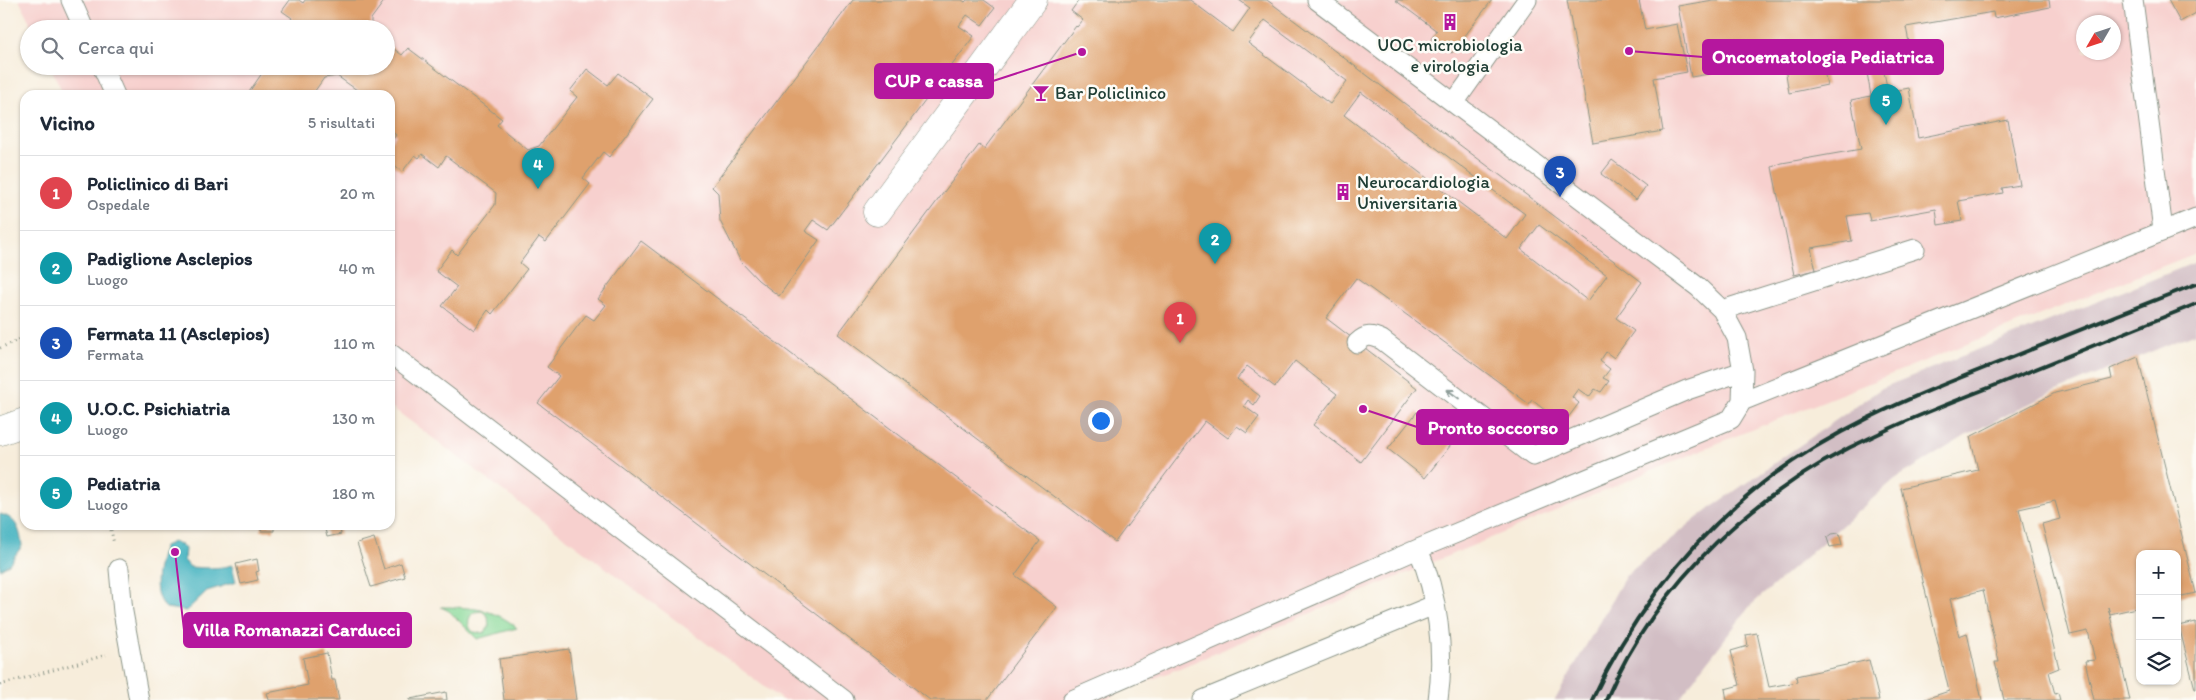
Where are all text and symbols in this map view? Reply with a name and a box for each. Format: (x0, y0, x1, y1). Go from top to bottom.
building icon: UOC microbiologia e virologia (1440, 12, 1460, 32)
north arrow (2076, 15, 2121, 60)
search box (20, 20, 395, 75)
icon: search (38, 34, 66, 62)
place label: UOC microbiologia e virologia (1377, 34, 1523, 77)
text: Cerca qui (78, 36, 154, 59)
callout: Oncoematologia Pediatrica (1703, 40, 1943, 74)
text: Oncoematologia Pediatrica (1712, 45, 1934, 68)
callout: CUP e cassa (875, 64, 993, 98)
text: CUP e cassa (885, 69, 983, 92)
place label: Bar Policlinico (1055, 82, 1166, 104)
bar icon: Bar Policlinico (1031, 83, 1051, 103)
pin: 5 (1870, 84, 1902, 125)
text: Vicino (40, 110, 95, 135)
text: 5 risultati (308, 113, 375, 132)
pin: 4 (522, 148, 554, 189)
pin: 3 (1544, 156, 1576, 197)
place label: Neurocardiologia Universitaria (1357, 171, 1490, 214)
text: Policlinico di Bari (87, 172, 228, 195)
building icon: Neurocardiologia Universitaria (1333, 182, 1353, 202)
text: 1 (52, 184, 60, 203)
text: 20 m (340, 184, 375, 203)
text: Ospedale (87, 195, 150, 214)
pin: 2 (1199, 223, 1231, 264)
text: Padiglione Asclepios (87, 247, 253, 270)
text: 2 (52, 259, 60, 278)
text: 40 m (338, 259, 375, 278)
text: Luogo (87, 270, 128, 289)
pin: 1 (1164, 302, 1196, 343)
text: Fermata 11 (Asclepios) (87, 322, 270, 345)
text: 3 (52, 334, 60, 353)
text: 110 m (333, 334, 375, 353)
text: Fermata (87, 345, 144, 364)
one-way arrow (1447, 389, 1460, 400)
text: U.O.C. Psichiatria (87, 397, 230, 420)
your location (1088, 408, 1114, 434)
text: 4 (51, 409, 61, 428)
text: 130 m (332, 409, 375, 428)
callout: Pronto soccorso (1417, 410, 1568, 444)
text: Pronto soccorso (1428, 416, 1559, 439)
text: Luogo (87, 420, 128, 439)
text: Pediatria (87, 472, 160, 495)
text: 5 (52, 484, 60, 503)
text: 180 m (332, 484, 375, 503)
text: Luogo (87, 495, 128, 514)
map controls (2136, 550, 2181, 685)
button: + (2136, 550, 2181, 595)
button: − (2136, 595, 2181, 640)
callout: Villa Romanazzi Carducci (184, 613, 411, 647)
text: Villa Romanazzi Carducci (193, 618, 401, 641)
button: layers (2136, 640, 2181, 685)

